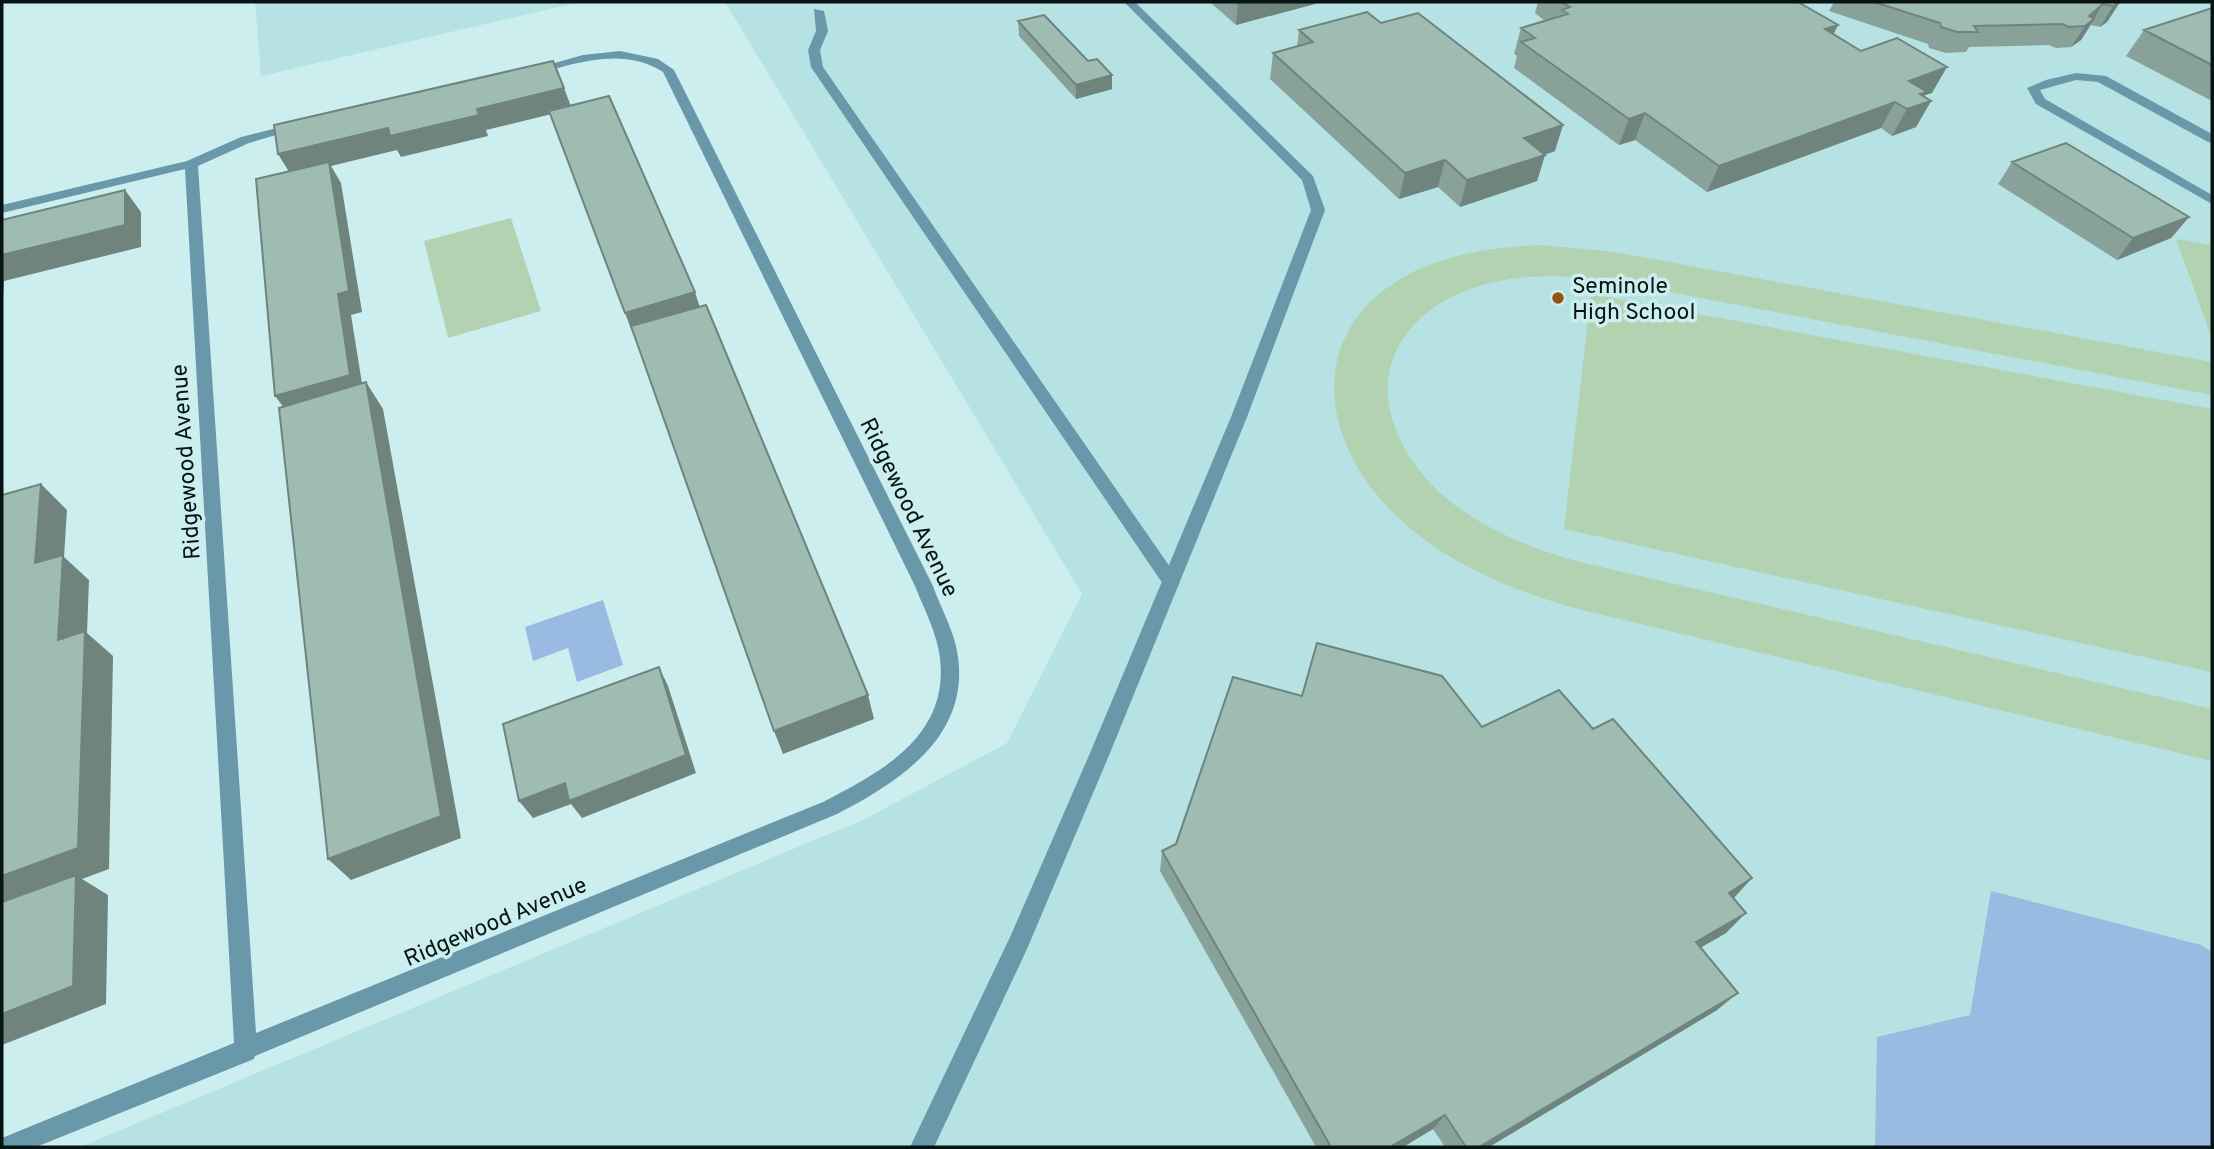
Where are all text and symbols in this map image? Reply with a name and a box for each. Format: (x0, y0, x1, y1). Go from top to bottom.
place label: Seminole High School (1572, 273, 1695, 328)
marker: Seminole High School (1550, 290, 1566, 306)
street label: Ridgewood Avenue (166, 363, 209, 561)
street label: Ridgewood Avenue (852, 414, 964, 603)
street label: Ridgewood Avenue (400, 872, 592, 975)

